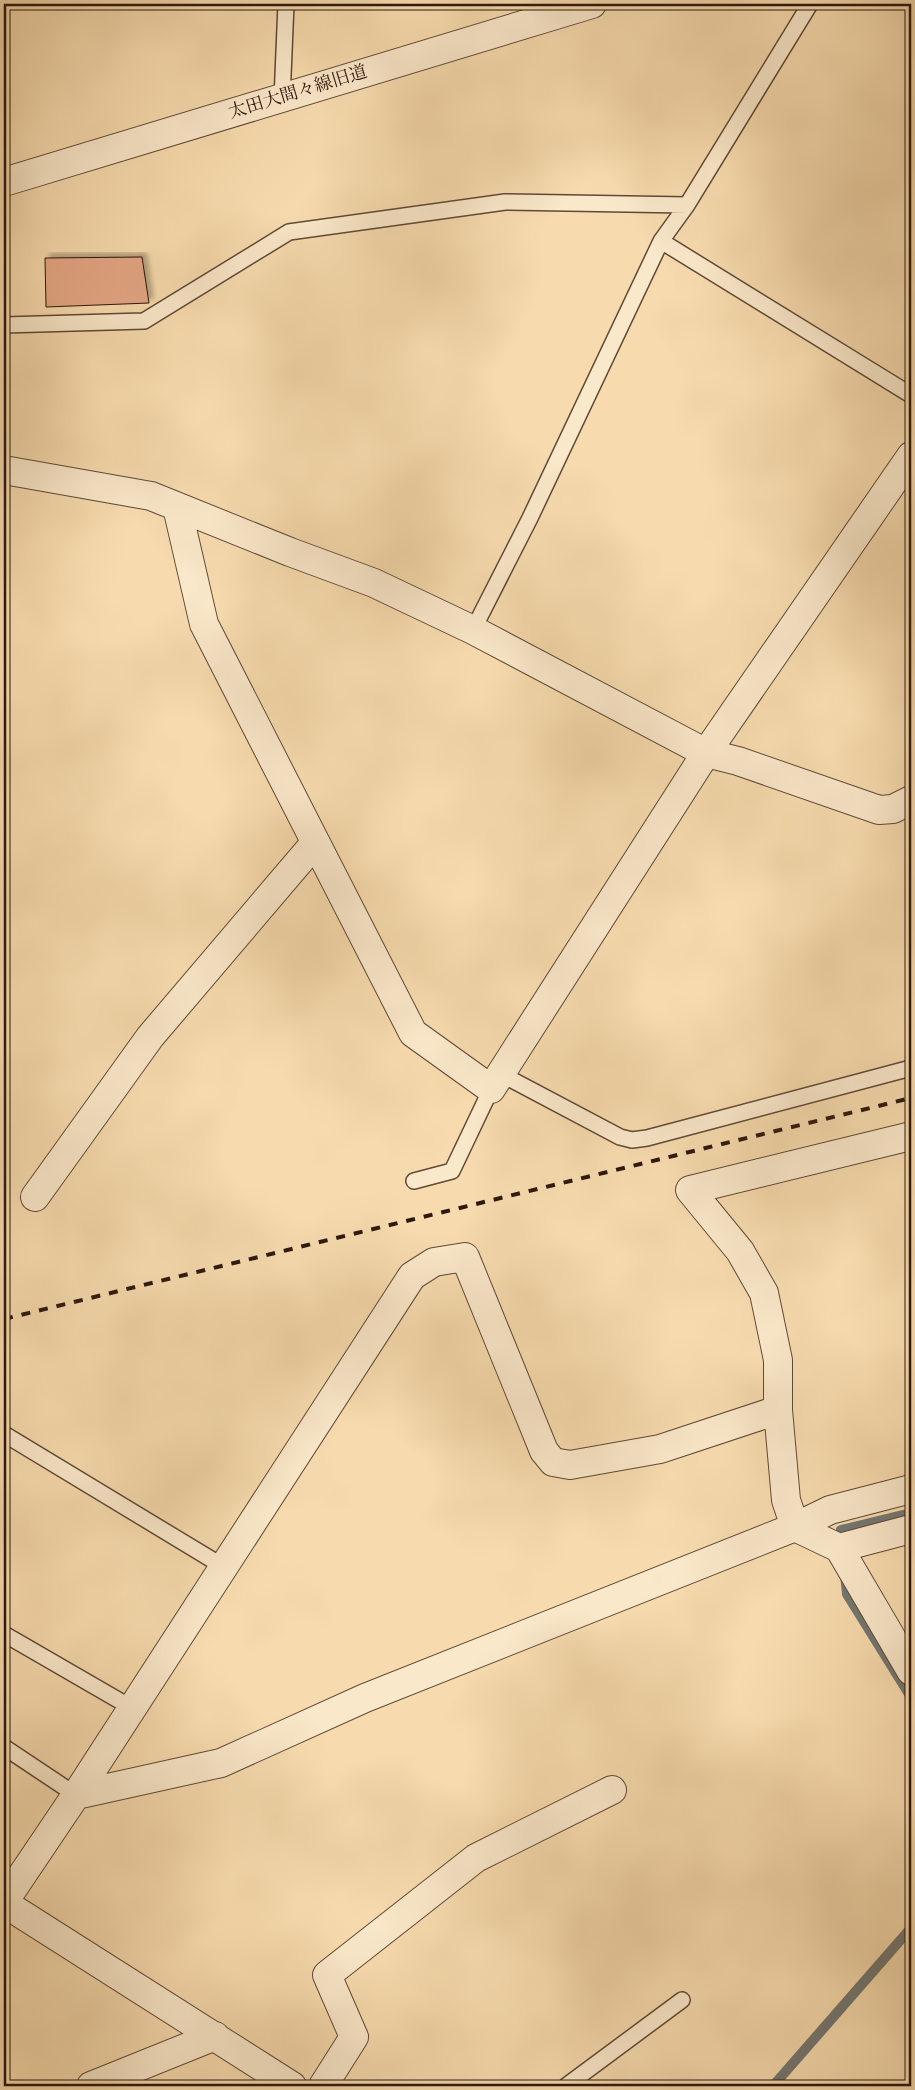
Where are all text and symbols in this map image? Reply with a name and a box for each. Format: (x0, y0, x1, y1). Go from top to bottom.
street label: 太田大間々線旧道 (225, 60, 371, 126)

